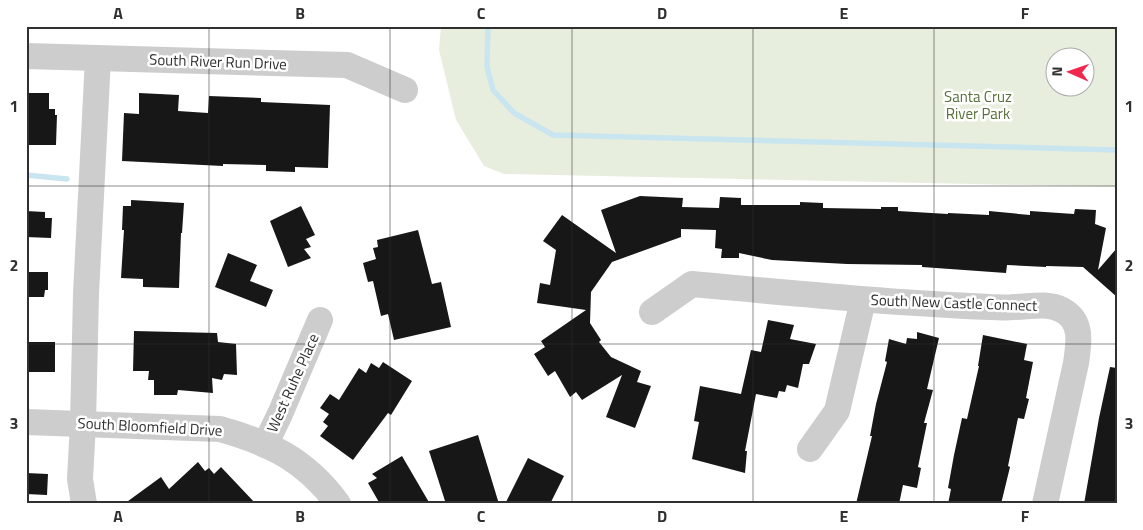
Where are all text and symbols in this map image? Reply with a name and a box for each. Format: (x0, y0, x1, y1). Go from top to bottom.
text: A (113, 1, 123, 25)
text: B (295, 1, 305, 25)
text: C (477, 1, 486, 25)
text: D (657, 1, 667, 25)
text: E (840, 1, 849, 25)
text: F (1021, 1, 1030, 25)
street label: South River Run Drive (149, 48, 287, 75)
north arrow (1046, 48, 1096, 98)
text: N (1046, 66, 1067, 77)
park label: Santa Cruz River Park (944, 85, 1012, 125)
text: 1 (10, 94, 18, 118)
text: 1 (1125, 94, 1133, 118)
text: 2 (10, 253, 18, 277)
text: 2 (1125, 253, 1133, 277)
street label: South New Castle Connect (870, 288, 1038, 317)
street label: West Ruhe Place (260, 330, 325, 436)
text: 3 (10, 411, 18, 435)
street label: South Bloomfield Drive (77, 411, 223, 442)
text: 3 (1125, 411, 1133, 435)
text: A (113, 504, 123, 528)
text: B (295, 504, 305, 528)
text: C (477, 504, 486, 528)
text: D (657, 504, 667, 528)
text: E (840, 504, 849, 528)
text: F (1021, 504, 1030, 528)

